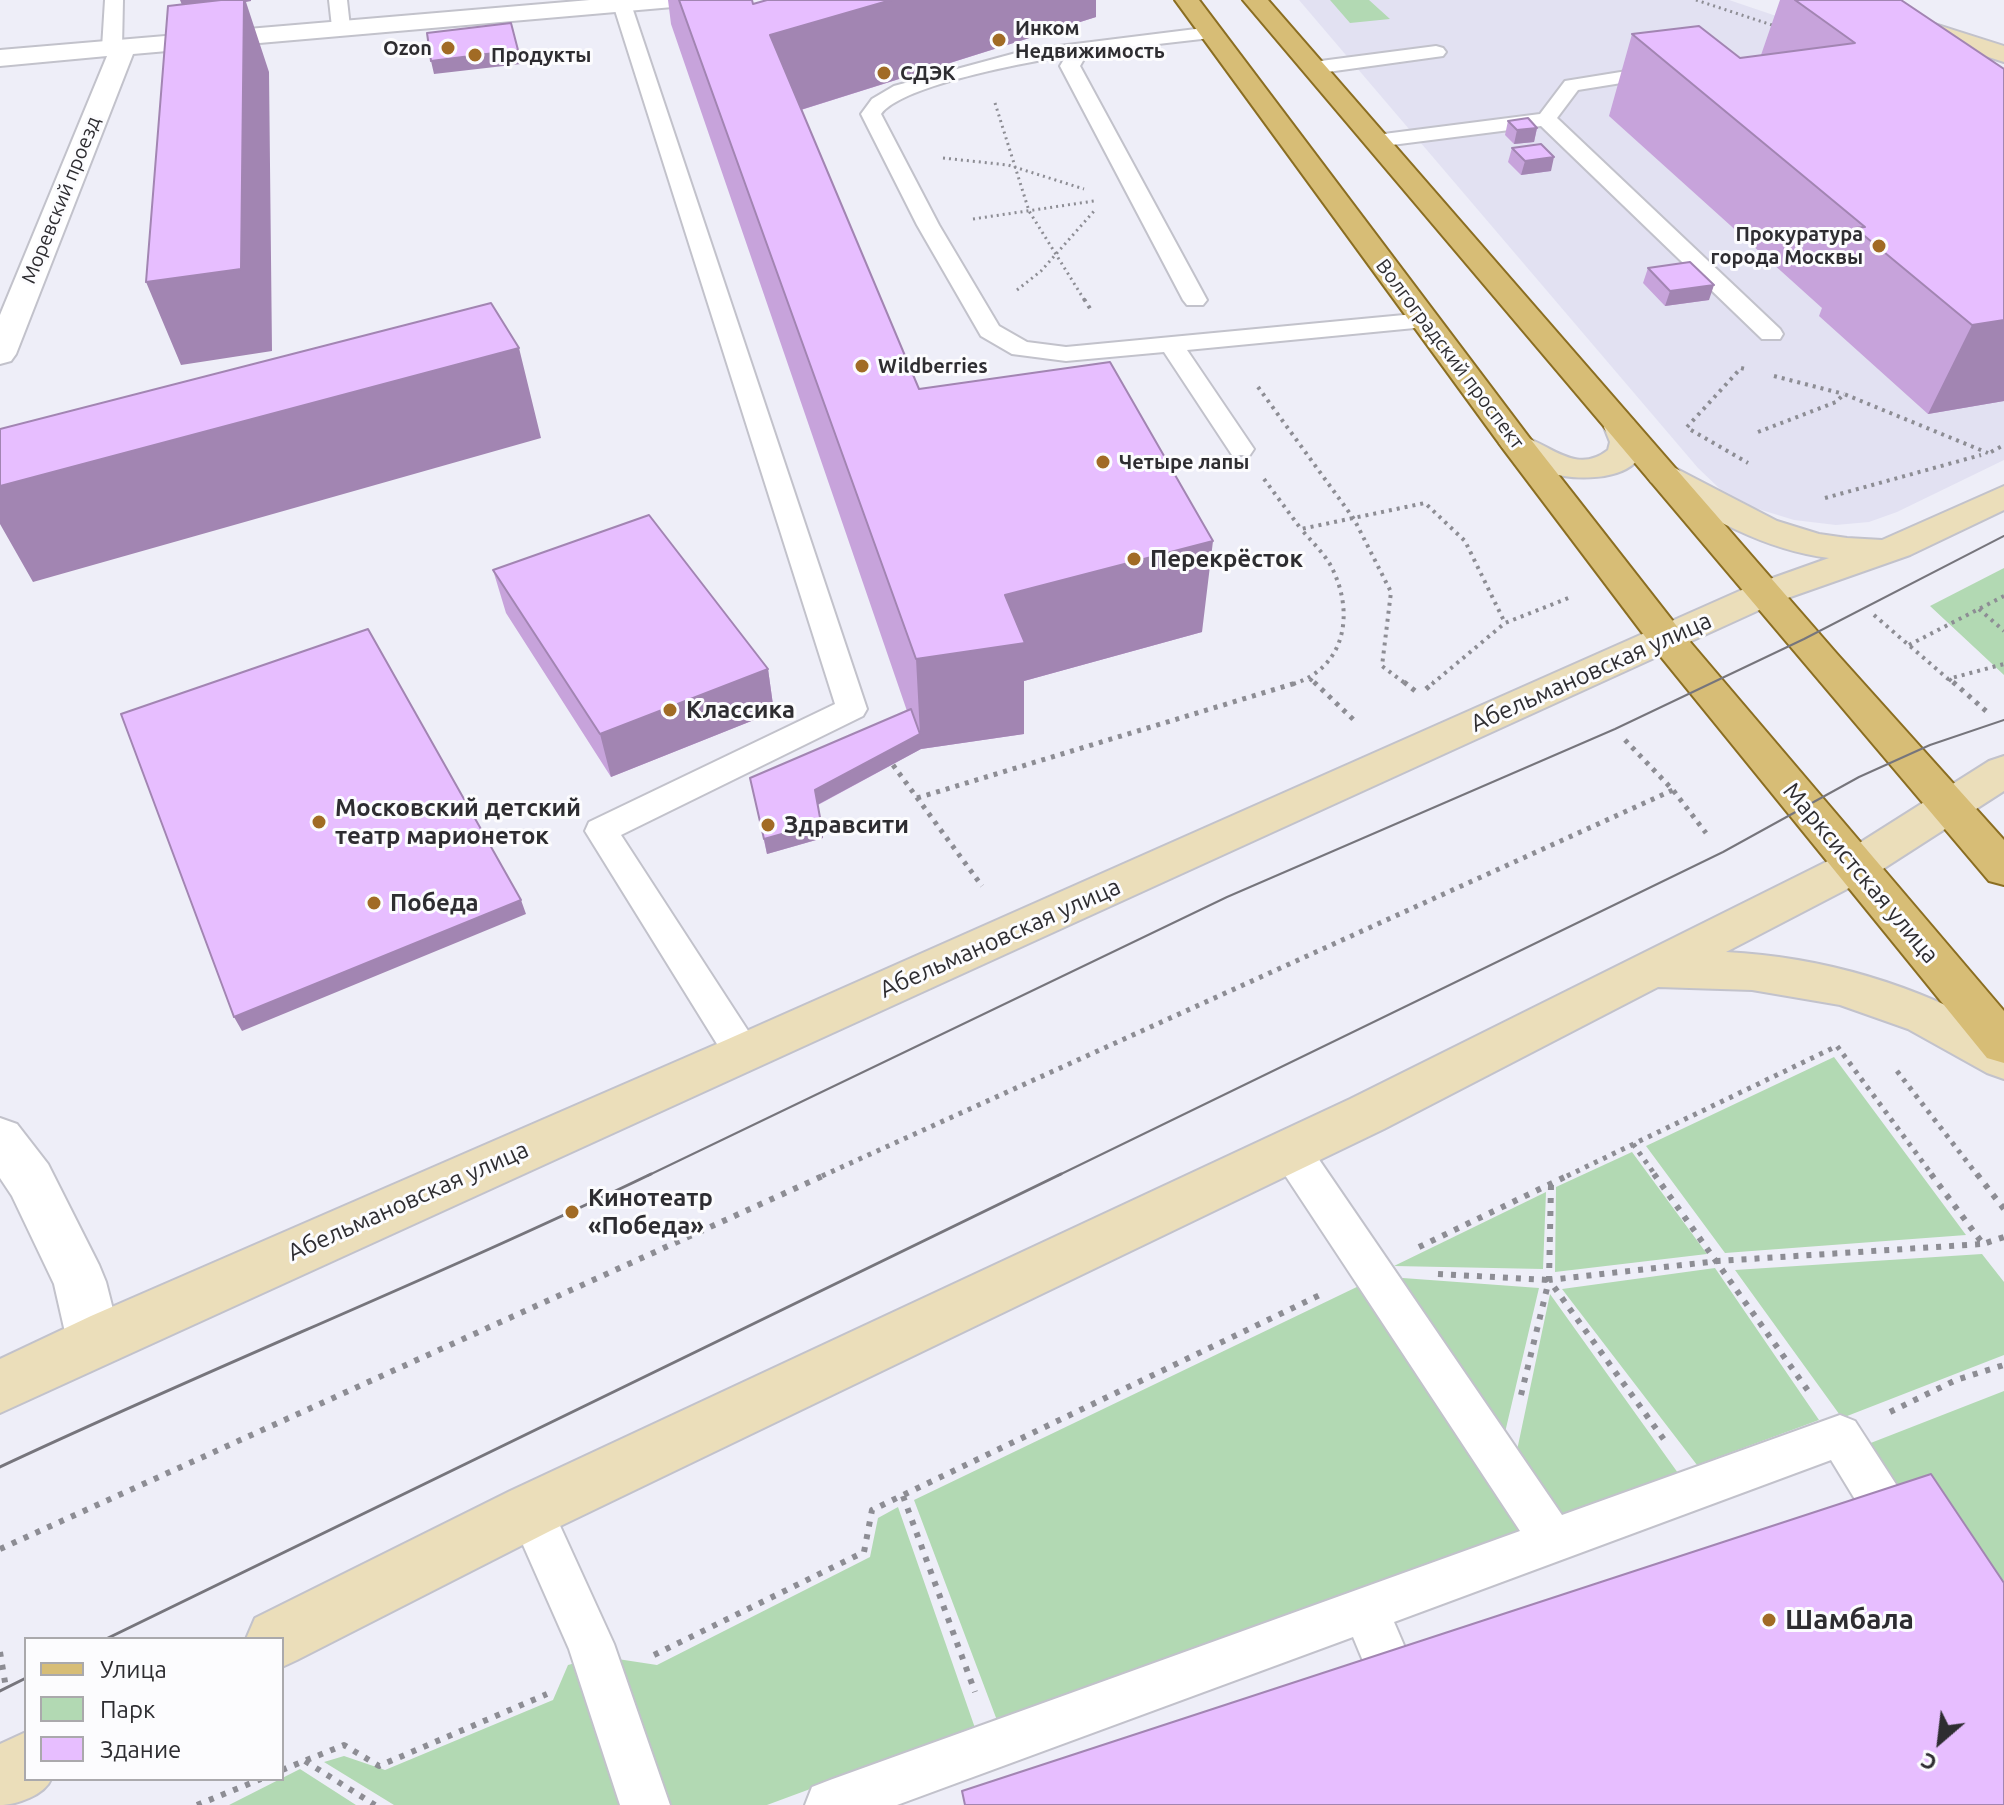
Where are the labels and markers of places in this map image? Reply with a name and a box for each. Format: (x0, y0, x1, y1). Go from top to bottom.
place label: Инком Недвижимость (1015, 16, 1165, 63)
marker: Инком Недвижимость (990, 31, 1008, 49)
place label: Ozon (383, 36, 432, 60)
marker: Ozon (439, 39, 457, 57)
place label: Продукты (491, 43, 591, 67)
marker: Продукты (466, 46, 484, 64)
place label: СДЭК (900, 61, 956, 85)
marker: СДЭК (875, 64, 893, 82)
place label: Прокуратура города Москвы (1711, 222, 1863, 269)
marker: Прокуратура города Москвы (1870, 237, 1888, 255)
place label: Wildberries (878, 354, 988, 378)
marker: Wildberries (853, 357, 871, 375)
place label: Четыре лапы (1119, 450, 1249, 474)
marker: Четыре лапы (1094, 453, 1112, 471)
place label: Перекрёсток (1150, 545, 1303, 573)
marker: Перекрёсток (1125, 550, 1143, 568)
place label: Классика (686, 696, 795, 724)
marker: Классика (661, 701, 679, 719)
place label: Московский детский театр марионеток (335, 794, 581, 850)
place label: Здравсити (784, 811, 909, 839)
marker: Московский детский театр марионеток (310, 813, 328, 831)
marker: Здравсити (759, 816, 777, 834)
place label: Победа (390, 889, 479, 917)
marker: Победа (365, 894, 383, 912)
place label: Кинотеатр «Победа» (588, 1184, 713, 1240)
marker: Кинотеатр «Победа» (563, 1203, 581, 1221)
place label: Шамбала (1785, 1603, 1914, 1637)
marker: Шамбала (1760, 1611, 1778, 1629)

